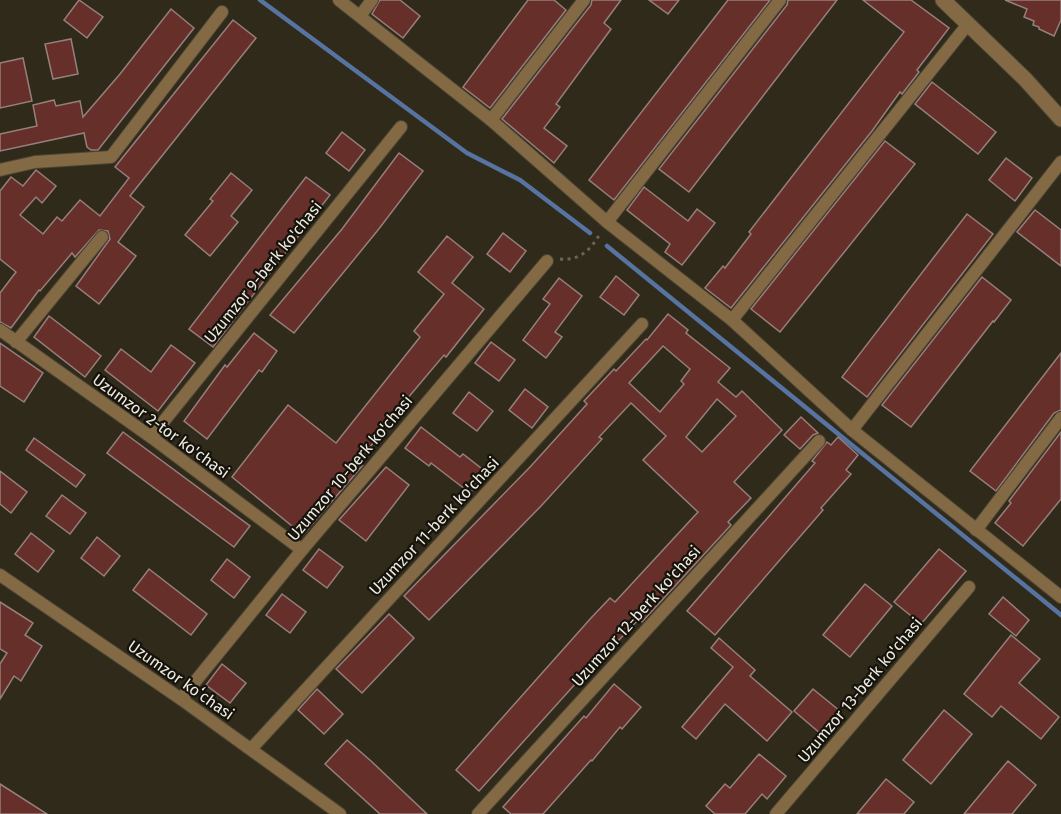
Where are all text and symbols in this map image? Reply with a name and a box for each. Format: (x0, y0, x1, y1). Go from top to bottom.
street label: Uzumzor 9-berk ko'chasi (200, 197, 326, 347)
street label: Uzumzor 2-tor ko'chasi (89, 370, 233, 482)
street label: Uzumzor 10-berk ko'chasi (284, 391, 416, 545)
street label: Uzumzor 11-berk ko'chasi (365, 453, 503, 599)
street label: Uzumzor 12-berk ko'chasi (568, 542, 704, 690)
street label: Uzumzor 13-berk ko'chasi (794, 614, 926, 766)
street label: Uzumzor koʻchasi (124, 636, 238, 724)

